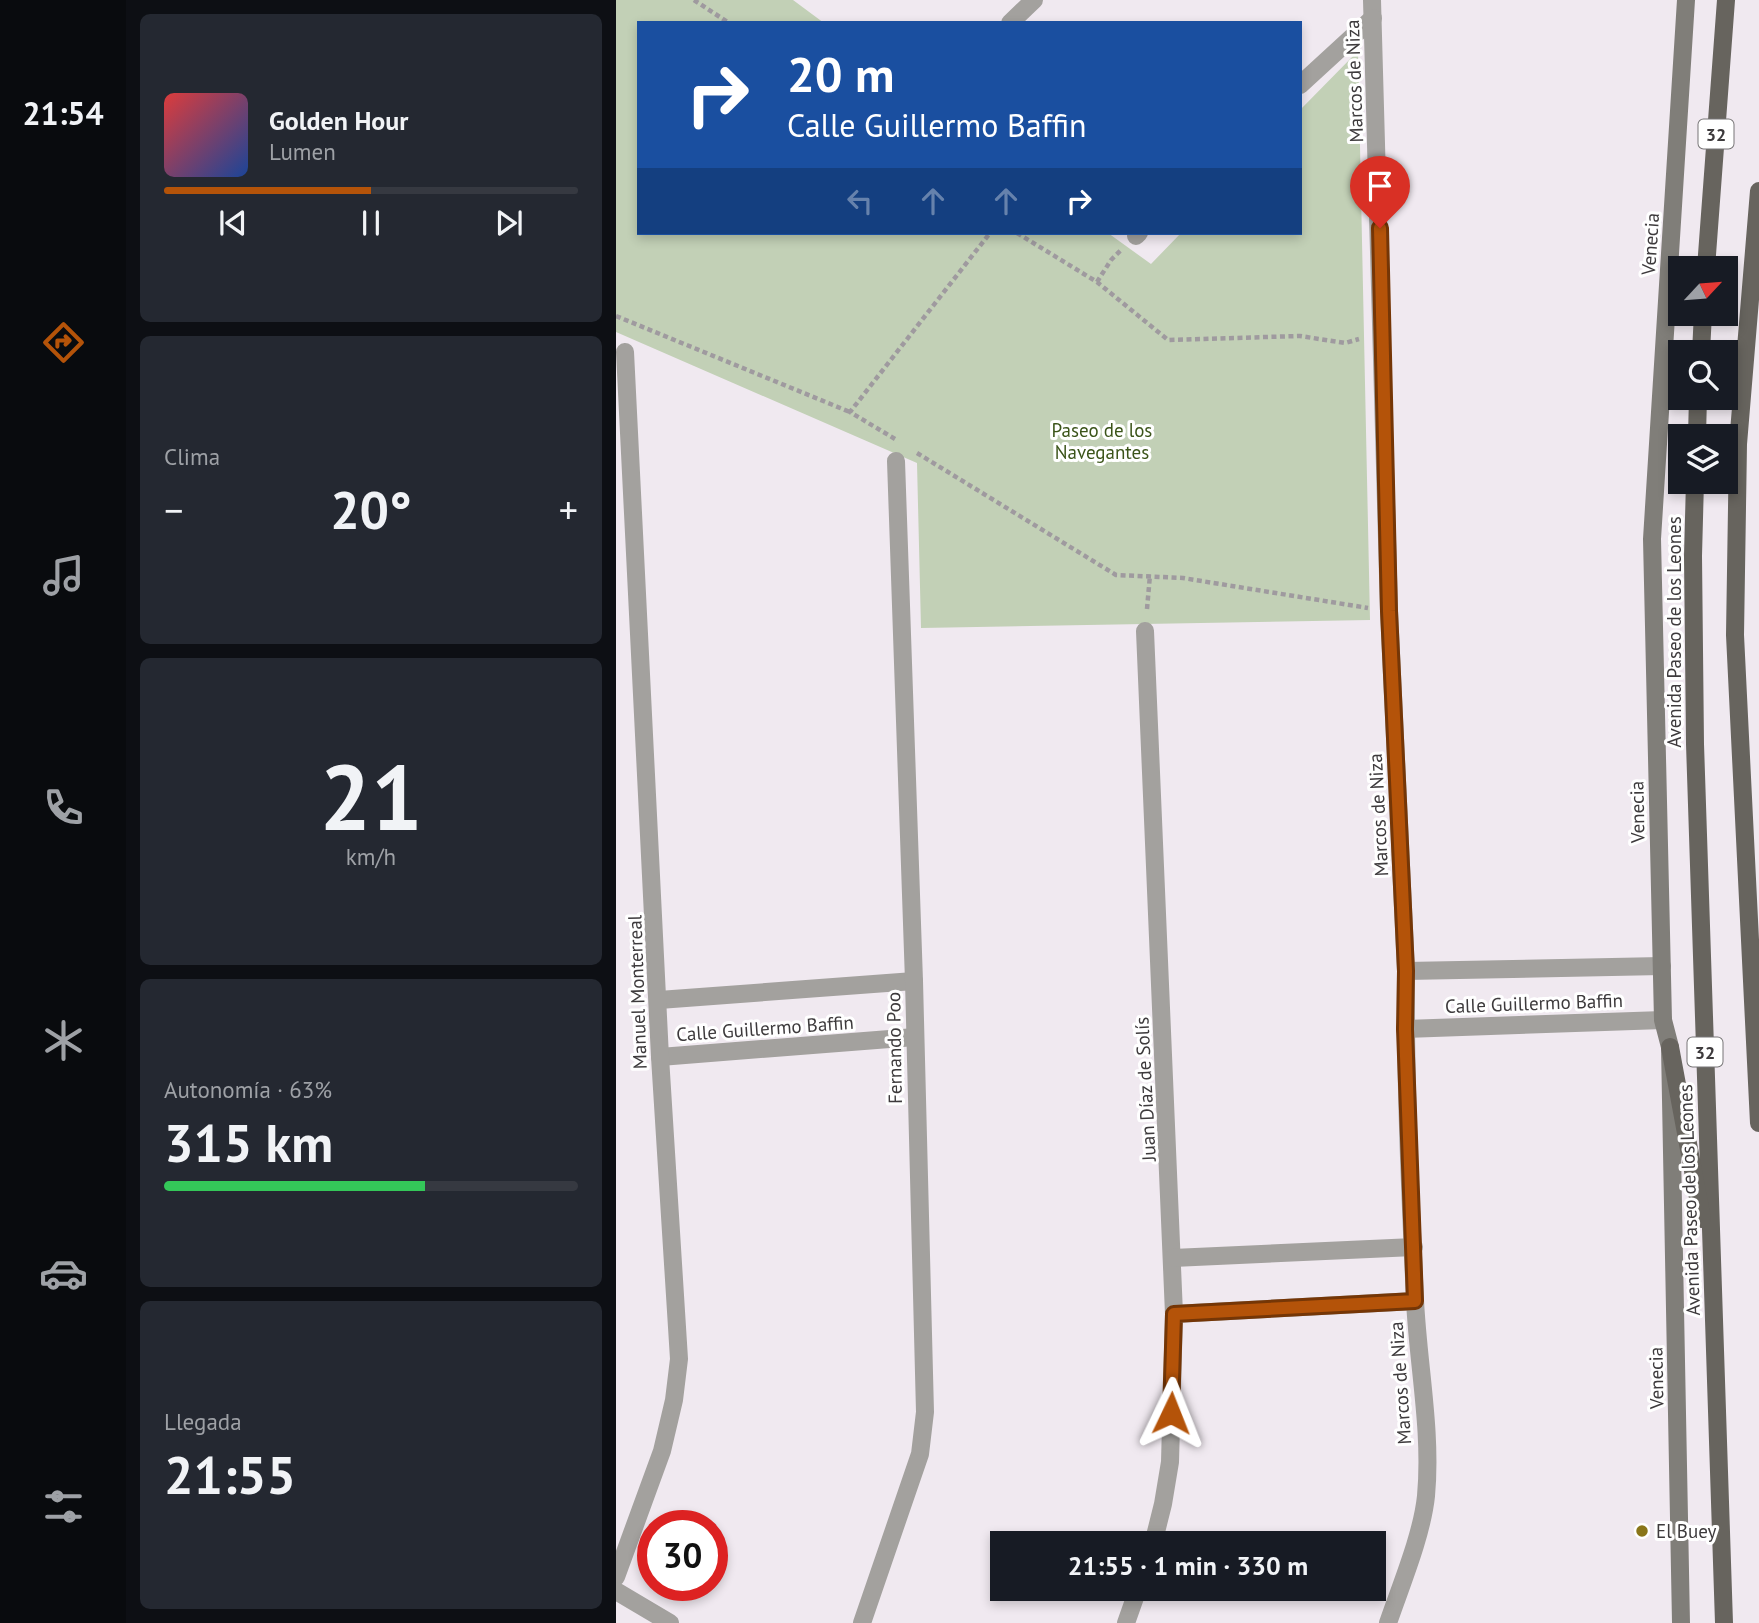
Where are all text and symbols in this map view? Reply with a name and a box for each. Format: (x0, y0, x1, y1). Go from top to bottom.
street label: Marcos de Niza (1340, 19, 1368, 143)
text: 20 m (787, 42, 894, 106)
icon: right (672, 49, 763, 140)
text: 21:54 (22, 92, 104, 134)
text: Golden Hour (269, 104, 408, 137)
text: Calle Guillermo Baffin (787, 104, 1087, 146)
road number: 32 (1698, 119, 1734, 148)
text: Lumen (269, 137, 336, 166)
pin (1350, 156, 1410, 228)
icon: arrive (1361, 167, 1399, 205)
icon: left (841, 182, 879, 220)
icon: ahead (914, 182, 952, 220)
icon: ahead (987, 182, 1025, 220)
icon: right (1060, 182, 1098, 220)
icon: previous (214, 204, 252, 242)
icon: pause (352, 204, 390, 242)
icon: next (490, 204, 528, 242)
street label: Venecia (1636, 212, 1664, 277)
north arrow (1668, 256, 1738, 326)
map controls (1668, 256, 1738, 494)
icon: directions (39, 318, 88, 367)
button: search (1668, 340, 1738, 410)
park label: Paseo de los Navegantes (1052, 418, 1152, 464)
button: layers (1668, 424, 1738, 494)
text: Clima (164, 442, 220, 471)
text: 20° (330, 476, 412, 543)
text: − (164, 485, 183, 534)
text: + (559, 485, 578, 534)
street label: Avenida Paseo de los Leones (1662, 516, 1686, 748)
icon: music (39, 551, 88, 600)
text: 21 (319, 737, 423, 855)
street label: Marcos de Niza (1363, 753, 1393, 877)
street label: Venecia (1624, 781, 1650, 844)
icon: phone (39, 783, 88, 832)
text: km/h (346, 842, 396, 871)
street label: Manuel Monterreal (622, 914, 652, 1070)
street label: Calle Guillermo Baffin (1445, 988, 1623, 1018)
street label: Fernando Poo (881, 992, 907, 1104)
street label: Calle Guillermo Baffin (675, 1010, 855, 1046)
icon: climate (39, 1016, 88, 1065)
street label: Juan Díaz de Solís (1129, 1016, 1161, 1163)
road number: 32 (1688, 1037, 1722, 1066)
text: Autonomía · 63% (164, 1075, 332, 1104)
street label: Avenida Paseo de los Leones (1673, 1084, 1705, 1316)
text: 315 km (164, 1109, 333, 1176)
icon: car (39, 1249, 88, 1298)
street label: Marcos de Niza (1384, 1321, 1416, 1445)
street label: Venecia (1643, 1347, 1669, 1410)
position arrow (1134, 1376, 1208, 1450)
text: Llegada (164, 1407, 242, 1436)
text: 21:55 (164, 1441, 296, 1508)
icon: filters (39, 1482, 88, 1531)
speed limit sign: 30 (637, 1510, 728, 1601)
place label: El Buey (1656, 1519, 1716, 1543)
marker: El Buey (1634, 1523, 1650, 1539)
text: 21:55 · 1 min · 330 m (1068, 1549, 1308, 1582)

